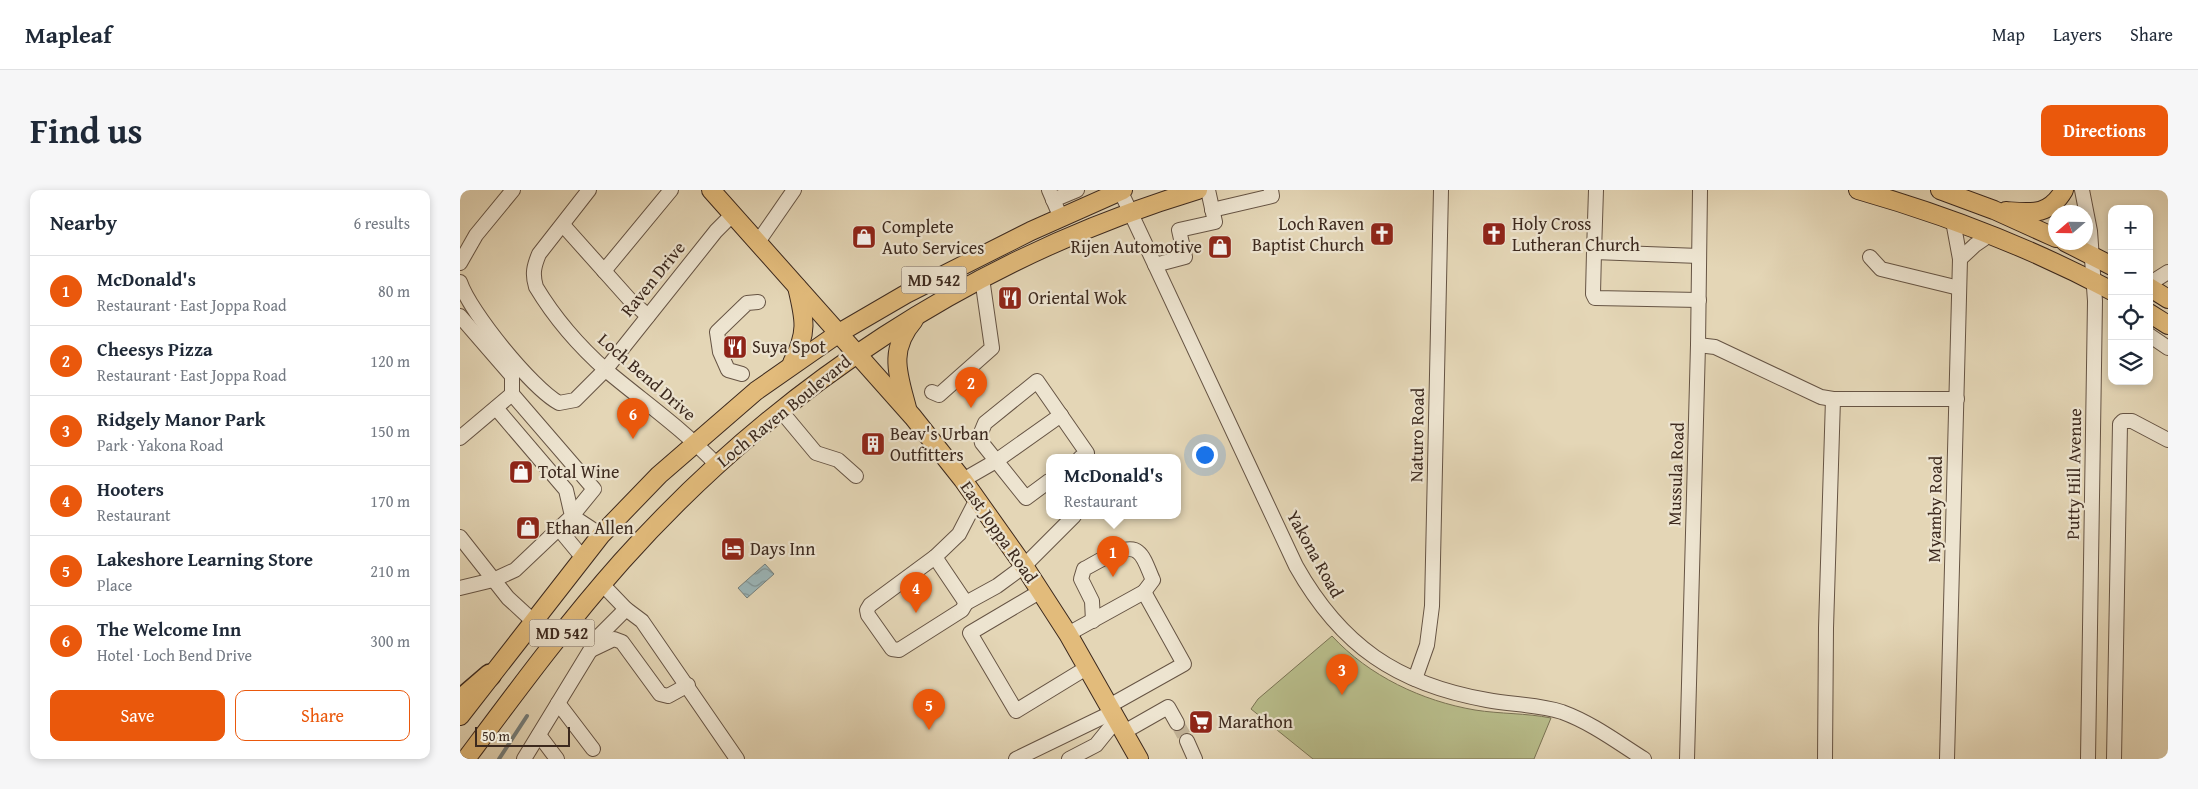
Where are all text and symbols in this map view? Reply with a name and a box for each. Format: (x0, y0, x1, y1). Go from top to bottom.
text: Mapleaf (25, 17, 112, 52)
text: Map (1992, 21, 2025, 48)
text: Layers (2053, 21, 2102, 48)
text: Share (2130, 21, 2173, 48)
text: Find us (30, 105, 143, 156)
button: Directions (2041, 105, 2168, 156)
north arrow (2048, 205, 2093, 250)
map controls (2108, 205, 2153, 385)
button: + (2108, 205, 2153, 250)
text: Nearby (50, 207, 117, 238)
place label: Loch Raven Baptist Church (1252, 210, 1364, 258)
place label: Holy Cross Lutheran Church (1512, 210, 1640, 258)
text: 6 results (353, 211, 410, 235)
place label: Complete Auto Services (882, 213, 984, 261)
church icon: Loch Raven Baptist Church (1369, 221, 1395, 247)
church icon: Holy Cross Lutheran Church (1481, 221, 1507, 247)
shop icon: Complete Auto Services (851, 224, 877, 250)
place label: Rijen Automotive (1071, 233, 1202, 260)
shop icon: Rijen Automotive (1207, 234, 1233, 260)
street label: Raven Drive (614, 235, 691, 322)
button: − (2108, 250, 2153, 295)
text: McDonald's (97, 265, 196, 293)
road number: MD 542 (902, 266, 966, 294)
text: 1 (62, 279, 70, 303)
text: 80 m (378, 279, 410, 303)
place label: Oriental Wok (1028, 284, 1128, 311)
restaurant icon: Oriental Wok (997, 285, 1023, 311)
text: Restaurant · East Joppa Road (97, 293, 286, 317)
button: locate (2108, 295, 2153, 340)
street label: Loch Bend Drive (592, 326, 702, 427)
place label: Suya Spot (752, 333, 826, 360)
restaurant icon: Suya Spot (722, 334, 748, 360)
text: Cheesys Pizza (97, 335, 213, 363)
button: layers (2108, 340, 2153, 385)
street label: Loch Raven Boulevard (711, 348, 857, 473)
text: 2 (62, 349, 70, 373)
text: 120 m (370, 349, 410, 373)
text: Restaurant · East Joppa Road (97, 363, 286, 387)
pin: 2 (955, 367, 987, 408)
street label: Naturo Road (1402, 387, 1431, 482)
pin: 6 (617, 398, 649, 439)
text: Ridgely Manor Park (97, 405, 265, 433)
street label: Putty Hill Avenue (2059, 408, 2088, 540)
text: 3 (62, 419, 70, 443)
text: 150 m (370, 419, 410, 443)
place label: Beav's Urban Outfitters (890, 420, 989, 468)
street label: Mussula Road (1660, 421, 1691, 526)
building icon: Beav's Urban Outfitters (860, 431, 886, 457)
text: Park · Yakona Road (97, 433, 223, 457)
your location (1192, 442, 1218, 468)
popup (1046, 454, 1181, 519)
street label: Myamby Road (1920, 455, 1949, 563)
place label: Total Wine (538, 458, 619, 485)
shop icon: Total Wine (508, 459, 534, 485)
text: McDonald's (1064, 461, 1163, 489)
text: Hooters (97, 475, 164, 503)
street label: East Joppa Road (954, 475, 1045, 589)
text: 4 (62, 489, 70, 513)
text: 170 m (370, 489, 410, 513)
text: Restaurant (1064, 489, 1138, 513)
text: Restaurant (97, 503, 171, 527)
street label: Yakona Road (1280, 505, 1351, 603)
place label: Ethan Allen (546, 514, 634, 541)
shop icon: Ethan Allen (515, 515, 541, 541)
place label: Days Inn (750, 535, 815, 562)
hotel icon: Days Inn (720, 536, 746, 562)
pin: 1 (1097, 536, 1129, 577)
text: Lakeshore Learning Store (97, 545, 313, 573)
text: 5 (62, 559, 70, 583)
text: 210 m (370, 559, 410, 583)
pin: 4 (900, 572, 932, 613)
text: Place (97, 573, 132, 597)
text: The Welcome Inn (97, 615, 241, 643)
road number: MD 542 (530, 619, 594, 646)
text: 6 (62, 629, 70, 653)
text: 300 m (370, 629, 410, 653)
text: Hotel · Loch Bend Drive (97, 643, 252, 667)
pin: 3 (1326, 654, 1358, 695)
pin: 5 (913, 689, 945, 730)
button: Save (50, 690, 225, 741)
button: Share (235, 690, 410, 741)
place label: Marathon (1218, 708, 1293, 735)
supermarket icon: Marathon (1188, 709, 1214, 735)
scale bar (475, 724, 570, 747)
text: 50 m (482, 726, 510, 746)

